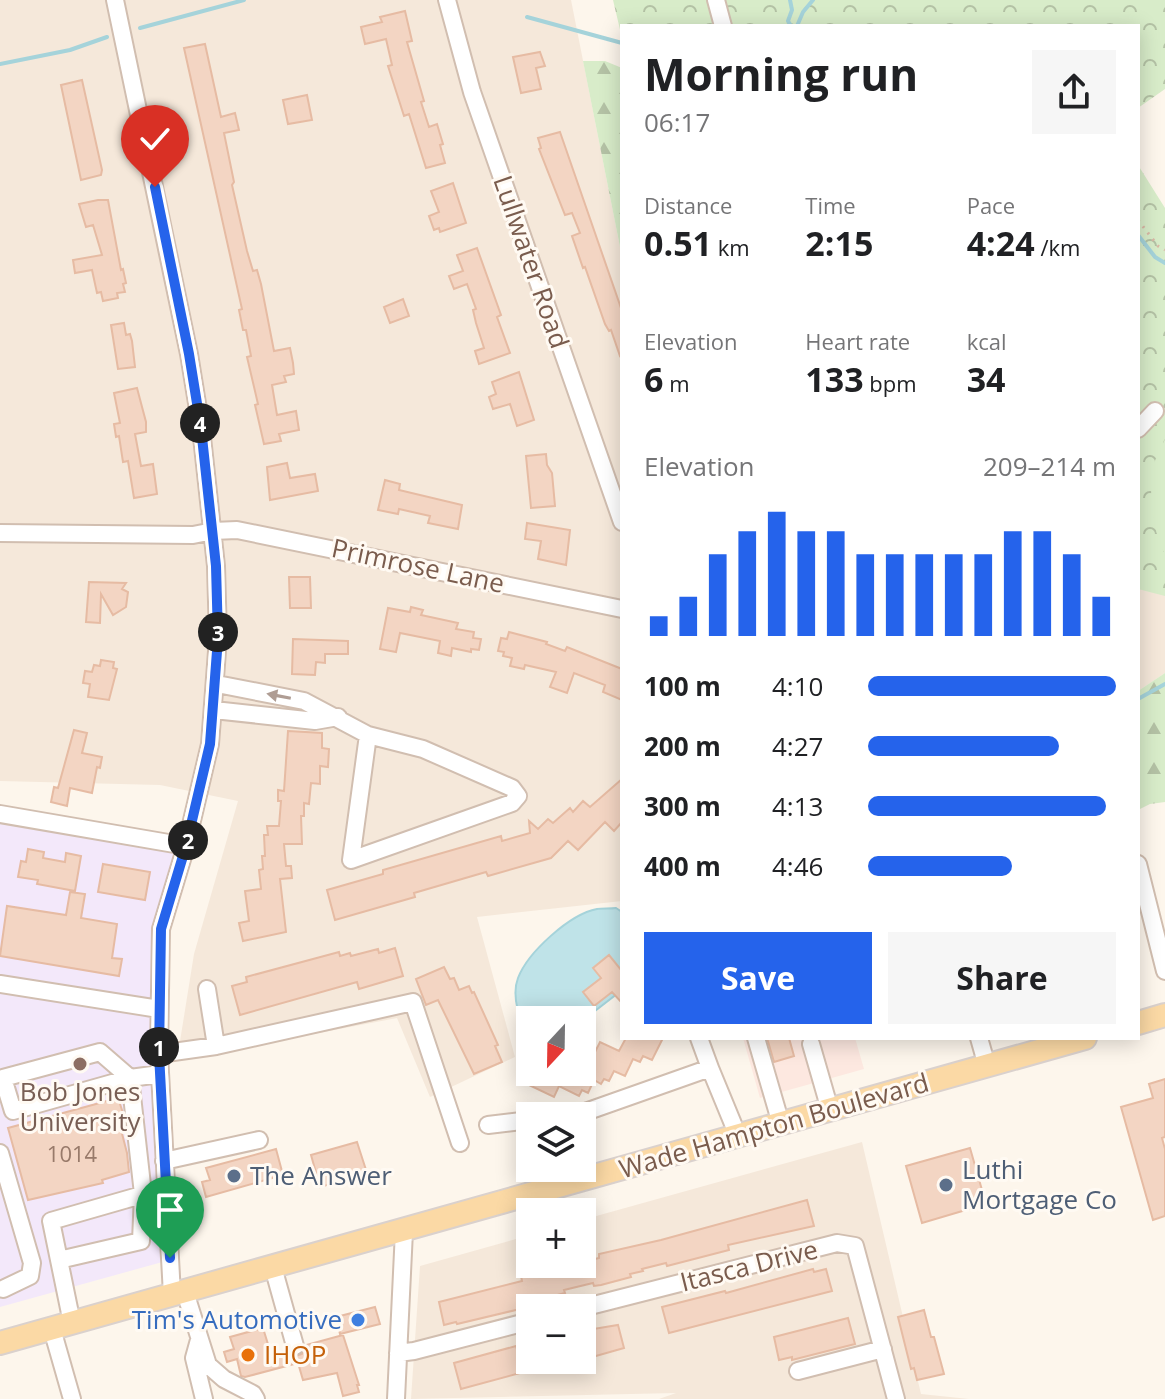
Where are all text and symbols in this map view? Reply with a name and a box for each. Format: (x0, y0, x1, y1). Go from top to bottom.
text: Morning run (644, 44, 918, 104)
button: share (1032, 50, 1116, 134)
text: 06:17 (644, 104, 710, 140)
pin (121, 105, 189, 187)
icon: check (133, 117, 177, 161)
street label: Lullwater Road (486, 170, 578, 353)
text: Distance (644, 190, 732, 220)
text: Time (805, 190, 856, 220)
text: Pace (967, 190, 1015, 220)
text: 0.51 (644, 220, 712, 266)
text: 2:15 (805, 220, 873, 266)
text: 4:24 (967, 220, 1035, 266)
text: km (712, 232, 750, 262)
text: /km (1035, 232, 1080, 262)
text: Elevation (644, 326, 737, 356)
text: Heart rate (805, 326, 910, 356)
text: kcal (967, 326, 1007, 356)
text: 6 (644, 356, 663, 402)
text: 133 (805, 356, 864, 402)
text: 34 (967, 356, 1006, 402)
text: m (663, 368, 690, 398)
text: bpm (864, 368, 917, 398)
pin: 4 (180, 403, 220, 443)
text: 4 (194, 408, 206, 438)
text: Elevation (644, 448, 754, 484)
text: 209–214 m (983, 448, 1116, 484)
street label: Primrose Lane (329, 529, 508, 601)
pin: 3 (198, 612, 238, 652)
text: 3 (212, 617, 224, 647)
text: 100 m (644, 668, 721, 704)
text: 4:10 (772, 668, 823, 704)
one-way arrow (266, 689, 291, 701)
text: 200 m (644, 728, 721, 764)
text: 4:27 (772, 728, 823, 764)
text: 300 m (644, 788, 721, 824)
text: 4:13 (772, 788, 823, 824)
pin: 2 (168, 820, 208, 860)
text: 2 (182, 825, 194, 855)
text: 400 m (644, 848, 721, 884)
text: 4:46 (772, 848, 823, 884)
button: Save (644, 932, 872, 1024)
button: Share (888, 932, 1116, 1024)
north arrow (516, 1006, 596, 1086)
map controls (516, 1006, 596, 1374)
pin: 1 (139, 1027, 179, 1067)
text: 1 (153, 1032, 165, 1062)
marker: Bob Jones University (71, 1055, 89, 1073)
street label: Wade Hampton Boulevard (615, 1064, 933, 1187)
place label: Bob Jones University (20, 1073, 141, 1139)
button: layers (516, 1102, 596, 1182)
house number: 1014 (47, 1138, 98, 1168)
place label: Luthi Mortgage Co (962, 1151, 1117, 1217)
place label: The Answer (250, 1157, 392, 1193)
marker: The Answer (225, 1167, 243, 1185)
pin (136, 1176, 204, 1258)
marker: Luthi Mortgage Co (937, 1176, 955, 1194)
icon: arrive (148, 1188, 192, 1232)
button: + (516, 1198, 596, 1278)
street label: Itasca Drive (676, 1231, 821, 1300)
button: − (516, 1294, 596, 1374)
place label: Tim's Automotive (132, 1301, 342, 1337)
marker: Tim's Automotive (349, 1311, 367, 1329)
place label: IHOP (264, 1336, 326, 1372)
marker: IHOP (239, 1346, 257, 1364)

